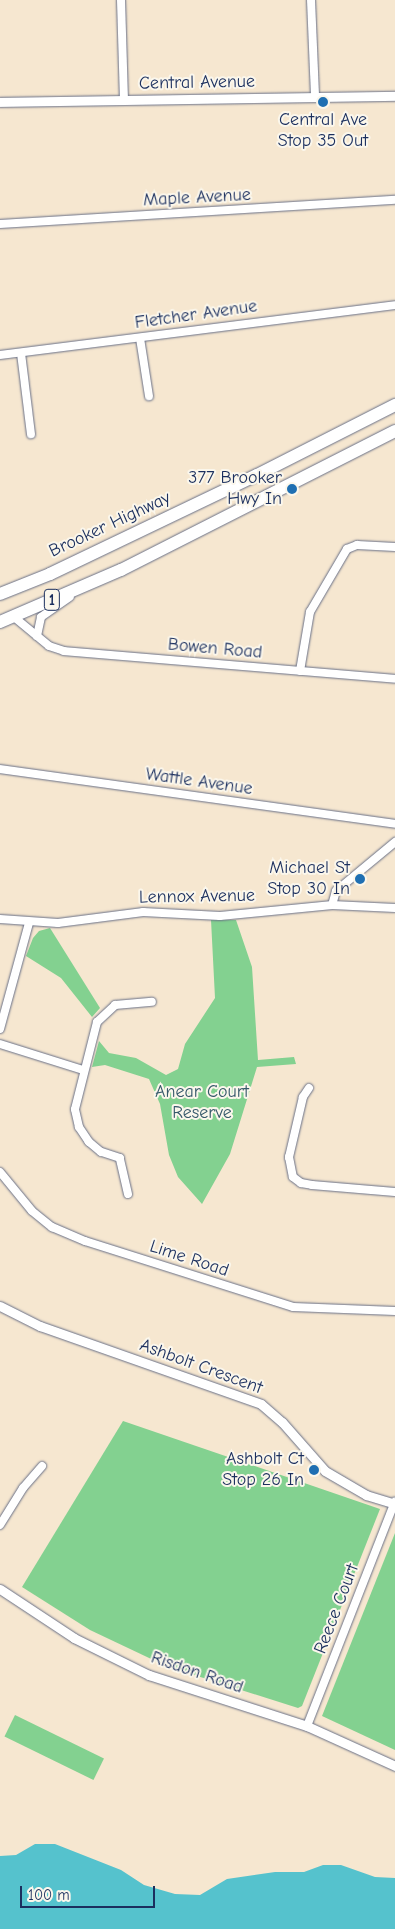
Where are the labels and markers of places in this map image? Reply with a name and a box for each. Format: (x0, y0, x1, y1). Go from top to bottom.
marker: Central Ave Stop 35 Out (317, 96, 329, 108)
place label: Central Ave Stop 35 Out (278, 110, 368, 152)
place label: 377 Brooker Hwy In (188, 468, 282, 510)
marker: 377 Brooker Hwy In (286, 483, 298, 495)
place label: Michael St Stop 30 In (267, 858, 350, 901)
marker: Michael St Stop 30 In (354, 873, 366, 885)
place label: Ashbolt Ct Stop 26 In (222, 1449, 304, 1492)
marker: Ashbolt Ct Stop 26 In (308, 1464, 320, 1476)

